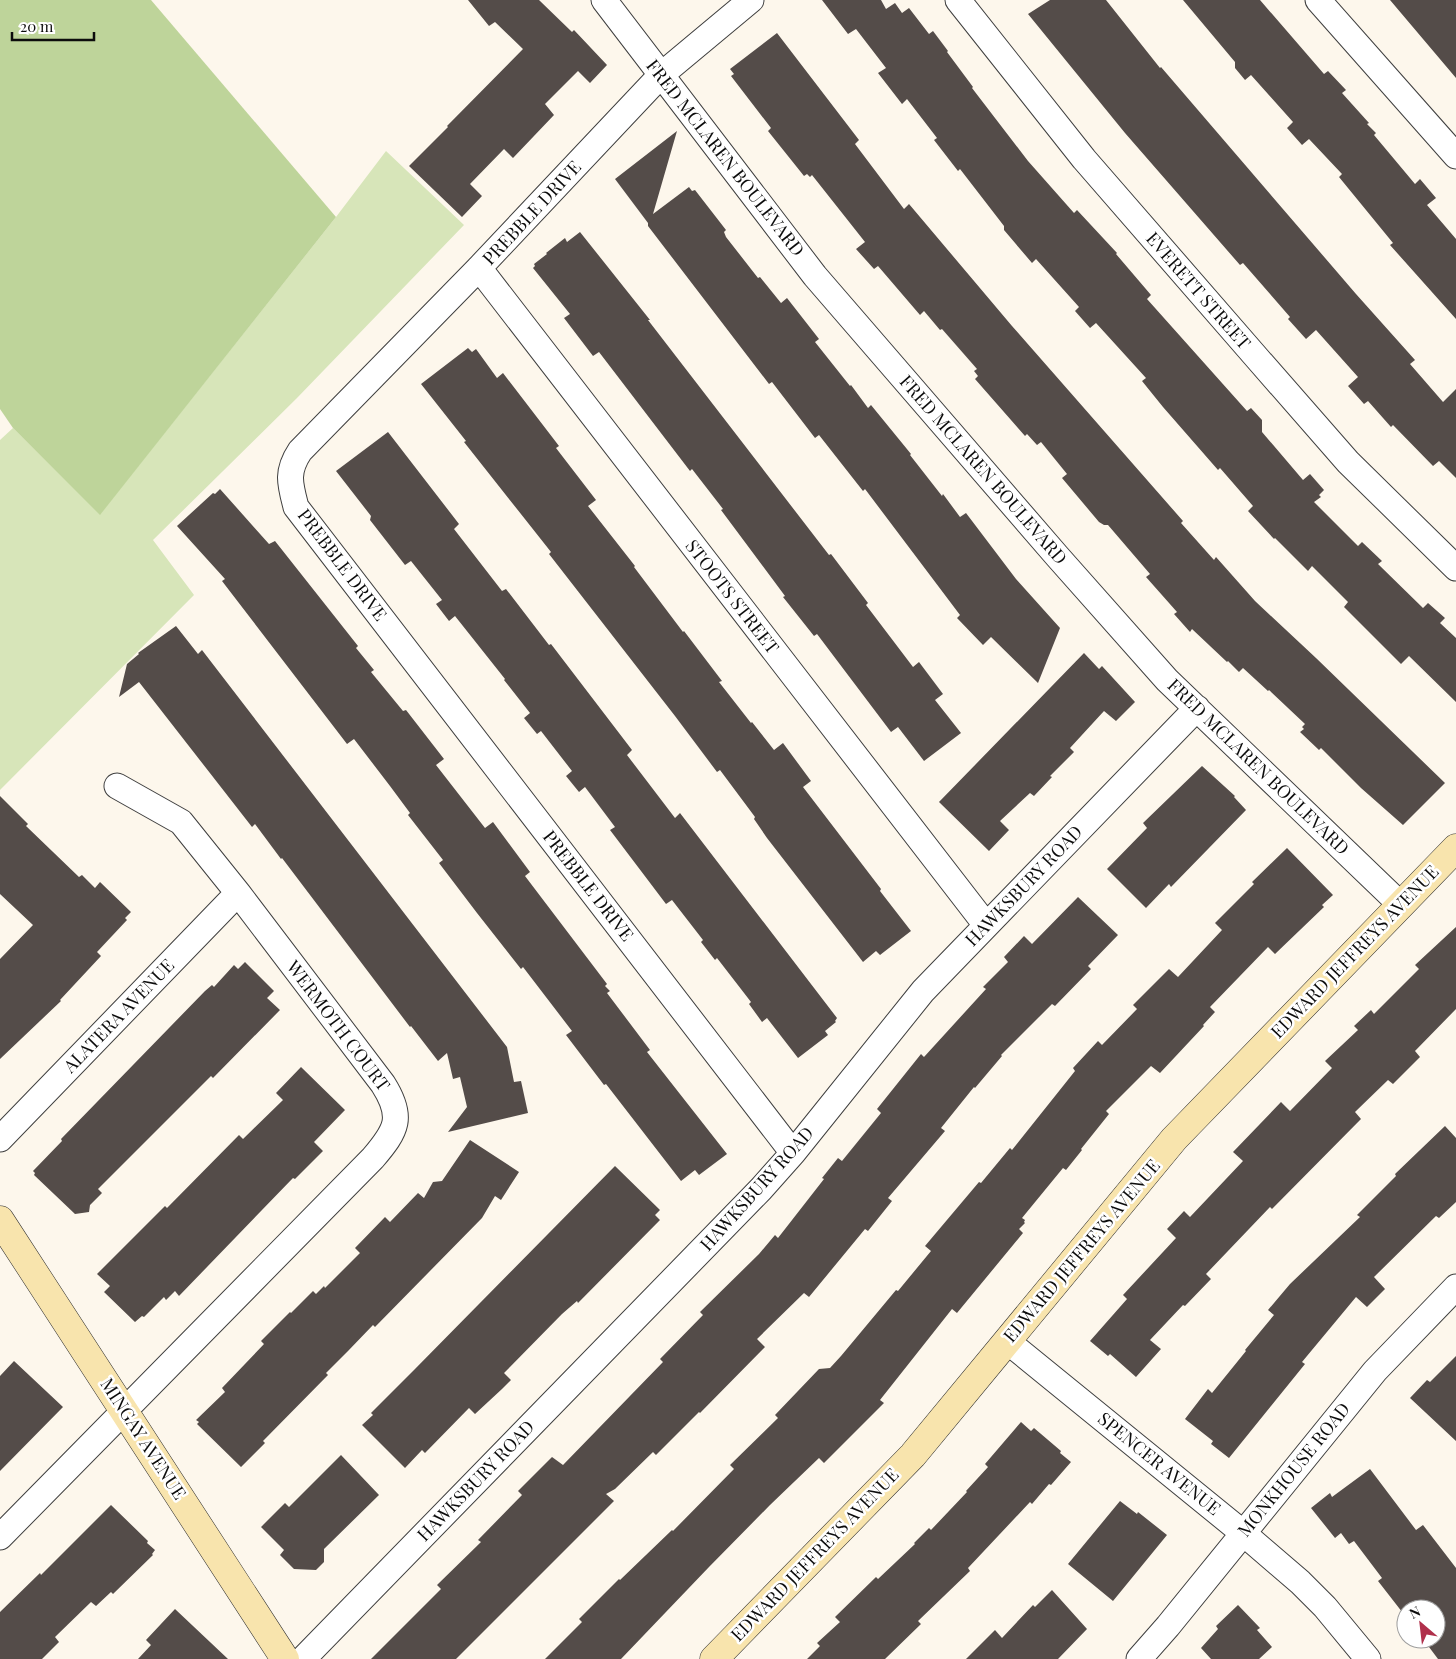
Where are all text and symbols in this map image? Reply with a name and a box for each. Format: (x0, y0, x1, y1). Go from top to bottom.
scale bar (12, 10, 95, 42)
text: 20 m (20, 16, 54, 36)
street label: FRED MCLAREN BOULEVARD (641, 54, 810, 261)
street label: PREBBLE DRIVE (477, 155, 586, 270)
street label: EVERETT STREET (1141, 227, 1256, 354)
street label: FRED MCLAREN BOULEVARD (895, 369, 1073, 569)
street label: PREBBLE DRIVE (293, 504, 393, 625)
street label: STOOTS STREET (681, 534, 785, 658)
street label: FRED MCLAREN BOULEVARD (1163, 673, 1355, 860)
street label: HAWKSBURY ROAD (959, 820, 1087, 951)
street label: PREBBLE DRIVE (538, 825, 640, 946)
street label: EDWARD JEFFREYS AVENUE (1265, 860, 1444, 1043)
street label: ALATERA AVENUE (57, 953, 179, 1078)
street label: WERMOTH COURT (281, 954, 396, 1096)
street label: HAWKSBURY ROAD (694, 1121, 818, 1256)
street label: EDWARD JEFFREYS AVENUE (997, 1154, 1165, 1347)
street label: MINGAY AVENUE (96, 1373, 192, 1504)
street label: MONKHOUSE ROAD (1232, 1397, 1355, 1541)
street label: SPENCER AVENUE (1093, 1406, 1226, 1520)
street label: HAWKSBURY ROAD (411, 1415, 539, 1546)
street label: EDWARD JEFFREYS AVENUE (725, 1463, 904, 1646)
north arrow (1396, 1599, 1446, 1649)
text: N (1406, 1601, 1424, 1623)

